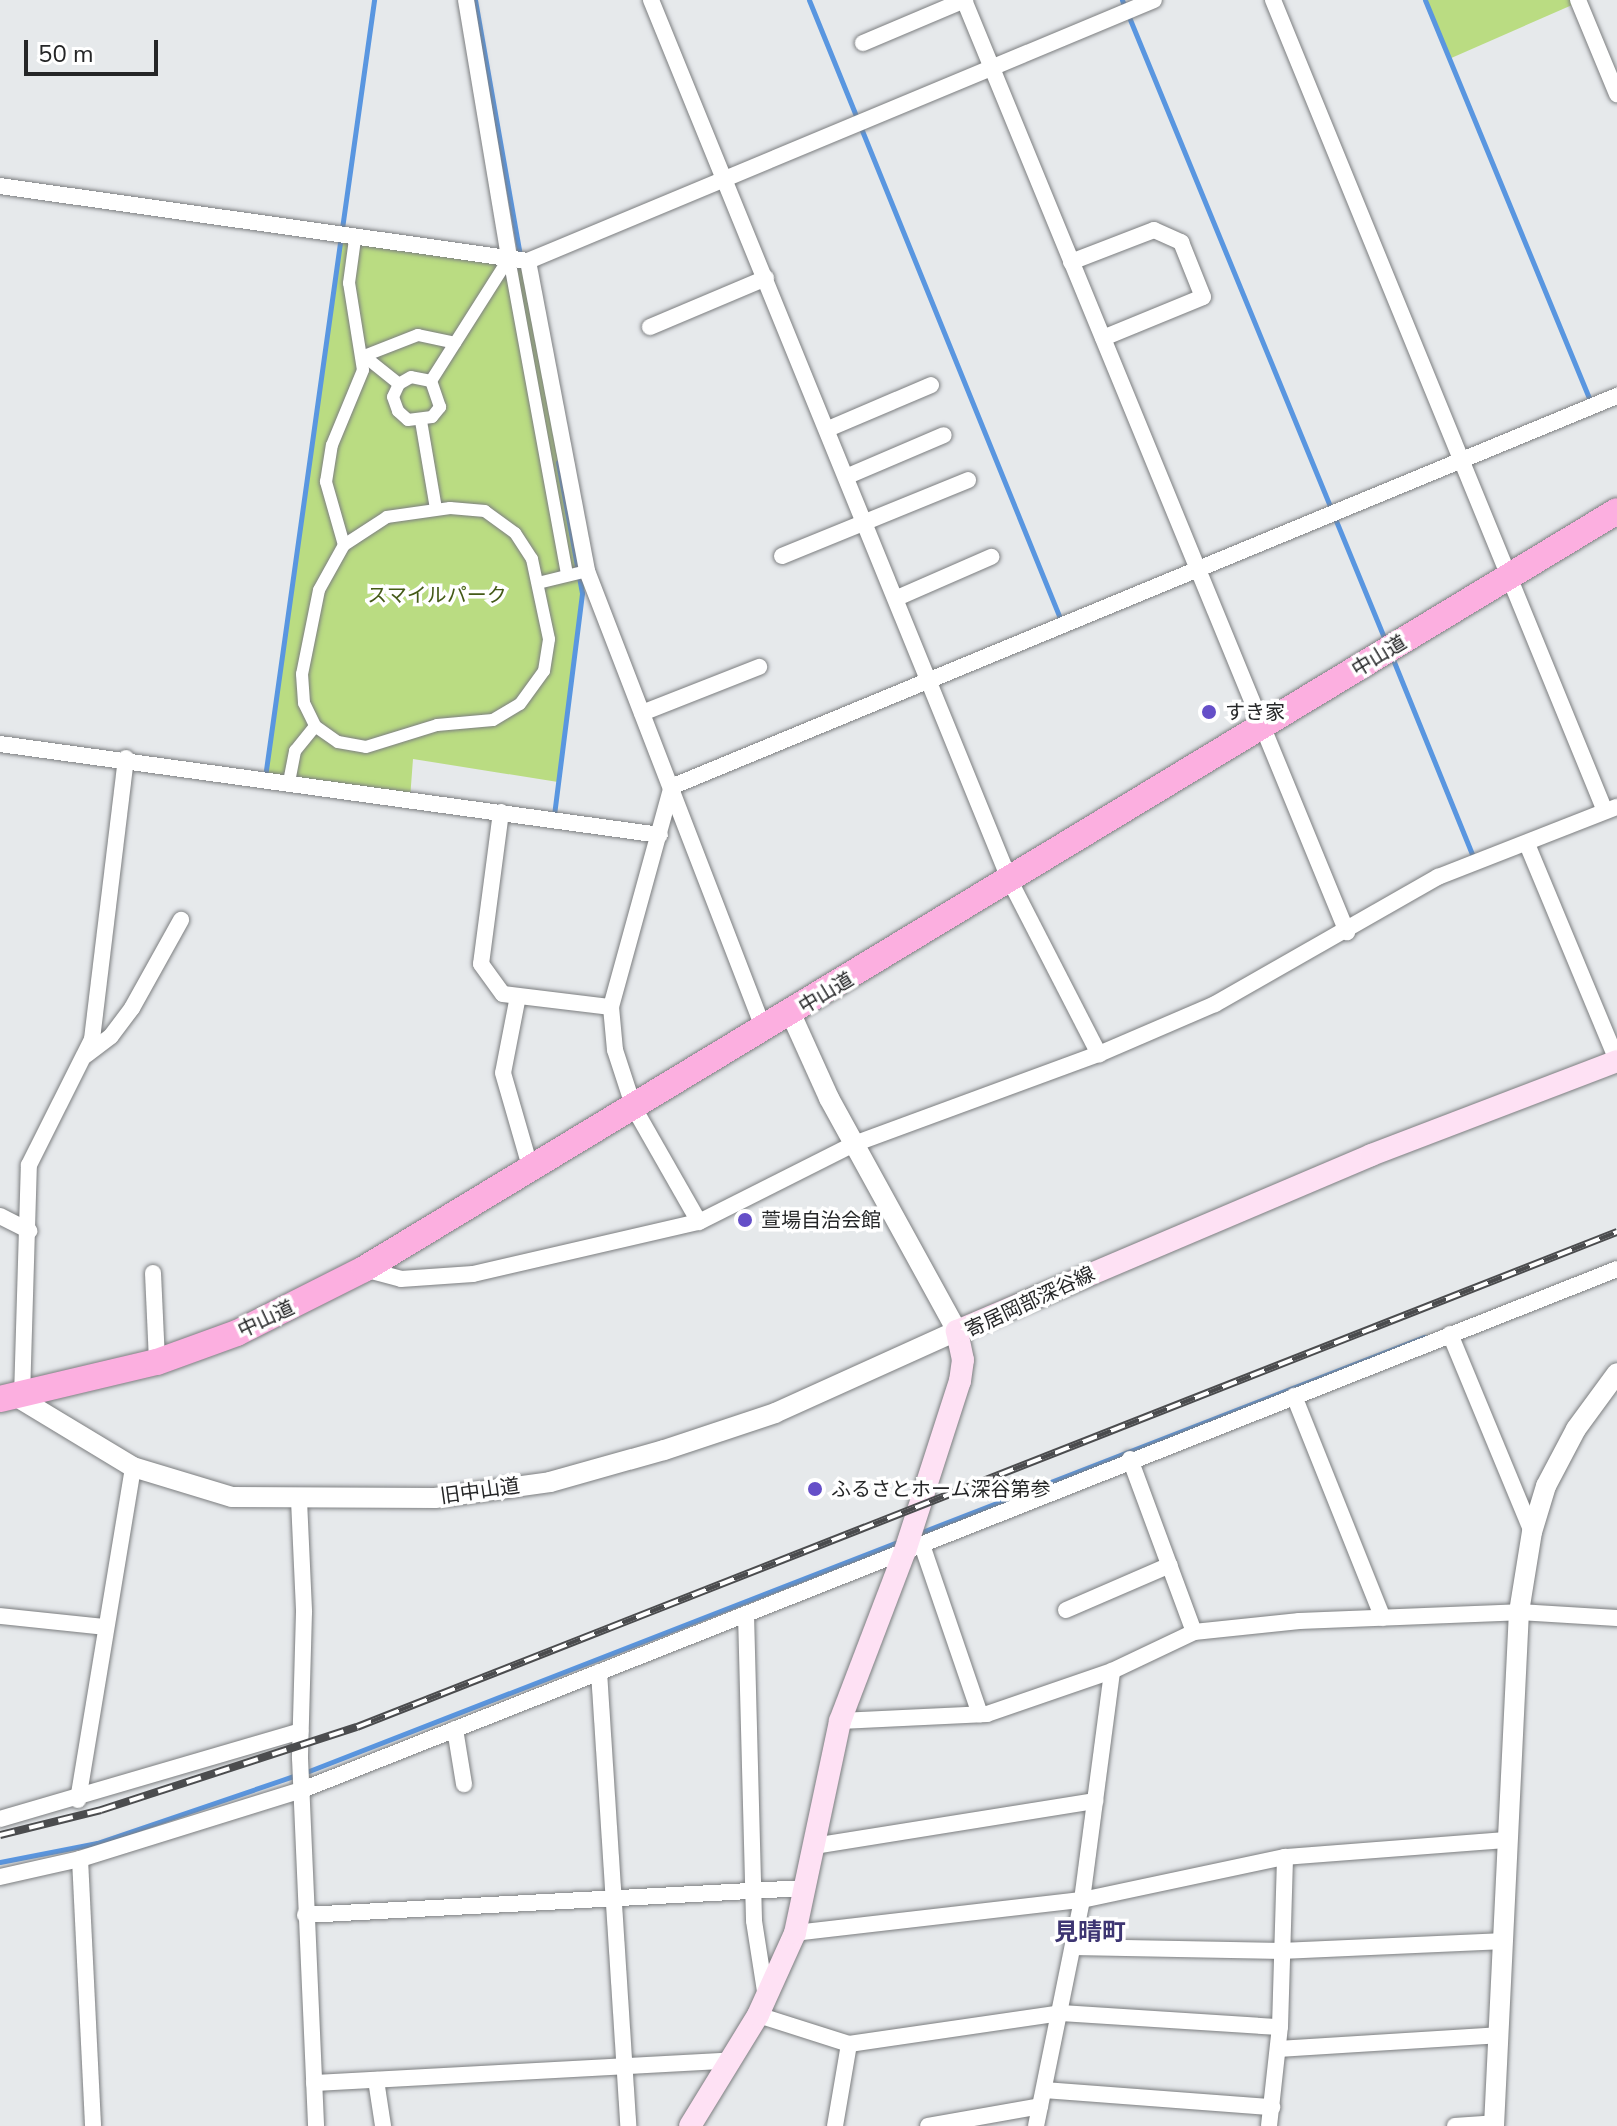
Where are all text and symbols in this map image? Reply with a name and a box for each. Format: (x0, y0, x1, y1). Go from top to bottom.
scale bar (28, 24, 162, 74)
text: 50 m (38, 38, 94, 70)
park label: スマイルパーク (367, 583, 507, 607)
street label: 中山道 (1347, 630, 1411, 682)
place label: すき家 (1225, 700, 1285, 724)
marker: すき家 (1200, 703, 1218, 721)
street label: 中山道 (794, 967, 858, 1019)
place label: 萱場自治会館 (761, 1208, 881, 1232)
marker: 萱場自治会館 (736, 1211, 754, 1229)
street label: 寄居岡部深谷線 (961, 1262, 1099, 1342)
street label: 中山道 (234, 1295, 298, 1343)
street label: 旧中山道 (439, 1474, 521, 1508)
place label: ふるさとホーム深谷第参 (831, 1477, 1051, 1501)
marker: ふるさとホーム深谷第参 (806, 1480, 824, 1498)
district label: 見晴町 (1054, 1919, 1126, 1947)

